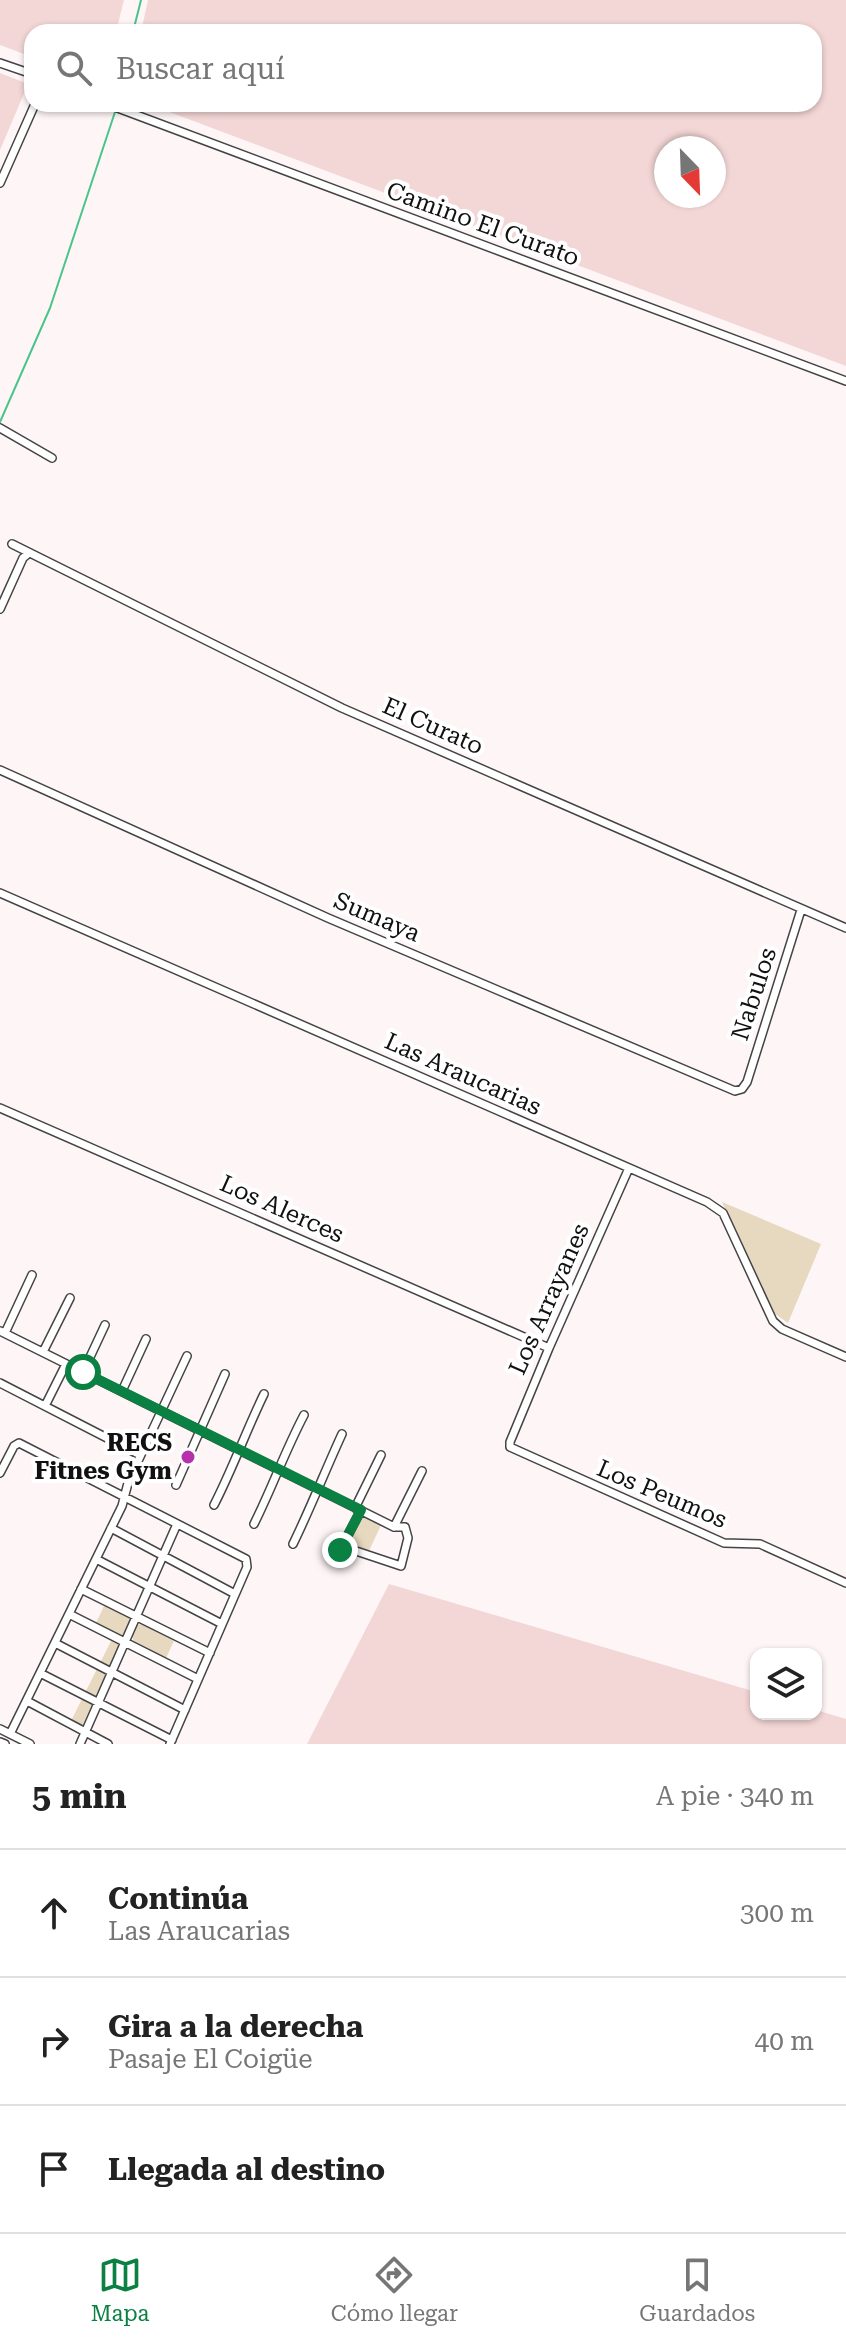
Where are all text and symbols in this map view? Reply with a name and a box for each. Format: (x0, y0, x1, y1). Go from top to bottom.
search box (24, 24, 822, 112)
icon: search (52, 46, 96, 90)
text: Buscar aquí (116, 51, 285, 86)
north arrow (654, 136, 726, 208)
street label: Camino El Curato (383, 176, 583, 272)
street label: El Curato (378, 691, 488, 761)
street label: Sumaya (330, 886, 424, 948)
street label: Nabulos (726, 944, 782, 1044)
street label: Las Araucarias (380, 1027, 546, 1121)
street label: Los Alerces (216, 1169, 348, 1249)
street label: Los Arrayanes (503, 1219, 595, 1379)
route start (65, 1354, 101, 1390)
place label: RECS Fitnes Gym (34, 1429, 172, 1485)
marker: RECS Fitnes Gym (179, 1448, 197, 1466)
street label: Los Peumos (593, 1454, 731, 1534)
route end (322, 1532, 358, 1568)
map controls (750, 1648, 822, 1720)
button: layers (750, 1648, 822, 1720)
text: 5 min (32, 1776, 127, 1816)
text: A pie · 340 m (656, 1781, 814, 1811)
text: Continúa (108, 1881, 248, 1916)
icon: ahead (32, 1891, 76, 1935)
text: 300 m (740, 1898, 814, 1928)
text: Las Araucarias (108, 1916, 290, 1946)
text: Gira a la derecha (108, 2009, 363, 2044)
icon: right (32, 2019, 76, 2063)
text: 40 m (755, 2026, 814, 2056)
text: Pasaje El Coigüe (108, 2044, 313, 2074)
icon: arrive (32, 2147, 76, 2191)
text: Llegada al destino (108, 2152, 385, 2187)
tab: Mapa (91, 2253, 149, 2326)
tab: Cómo llegar (331, 2253, 458, 2326)
tab: Guardados (639, 2253, 755, 2326)

